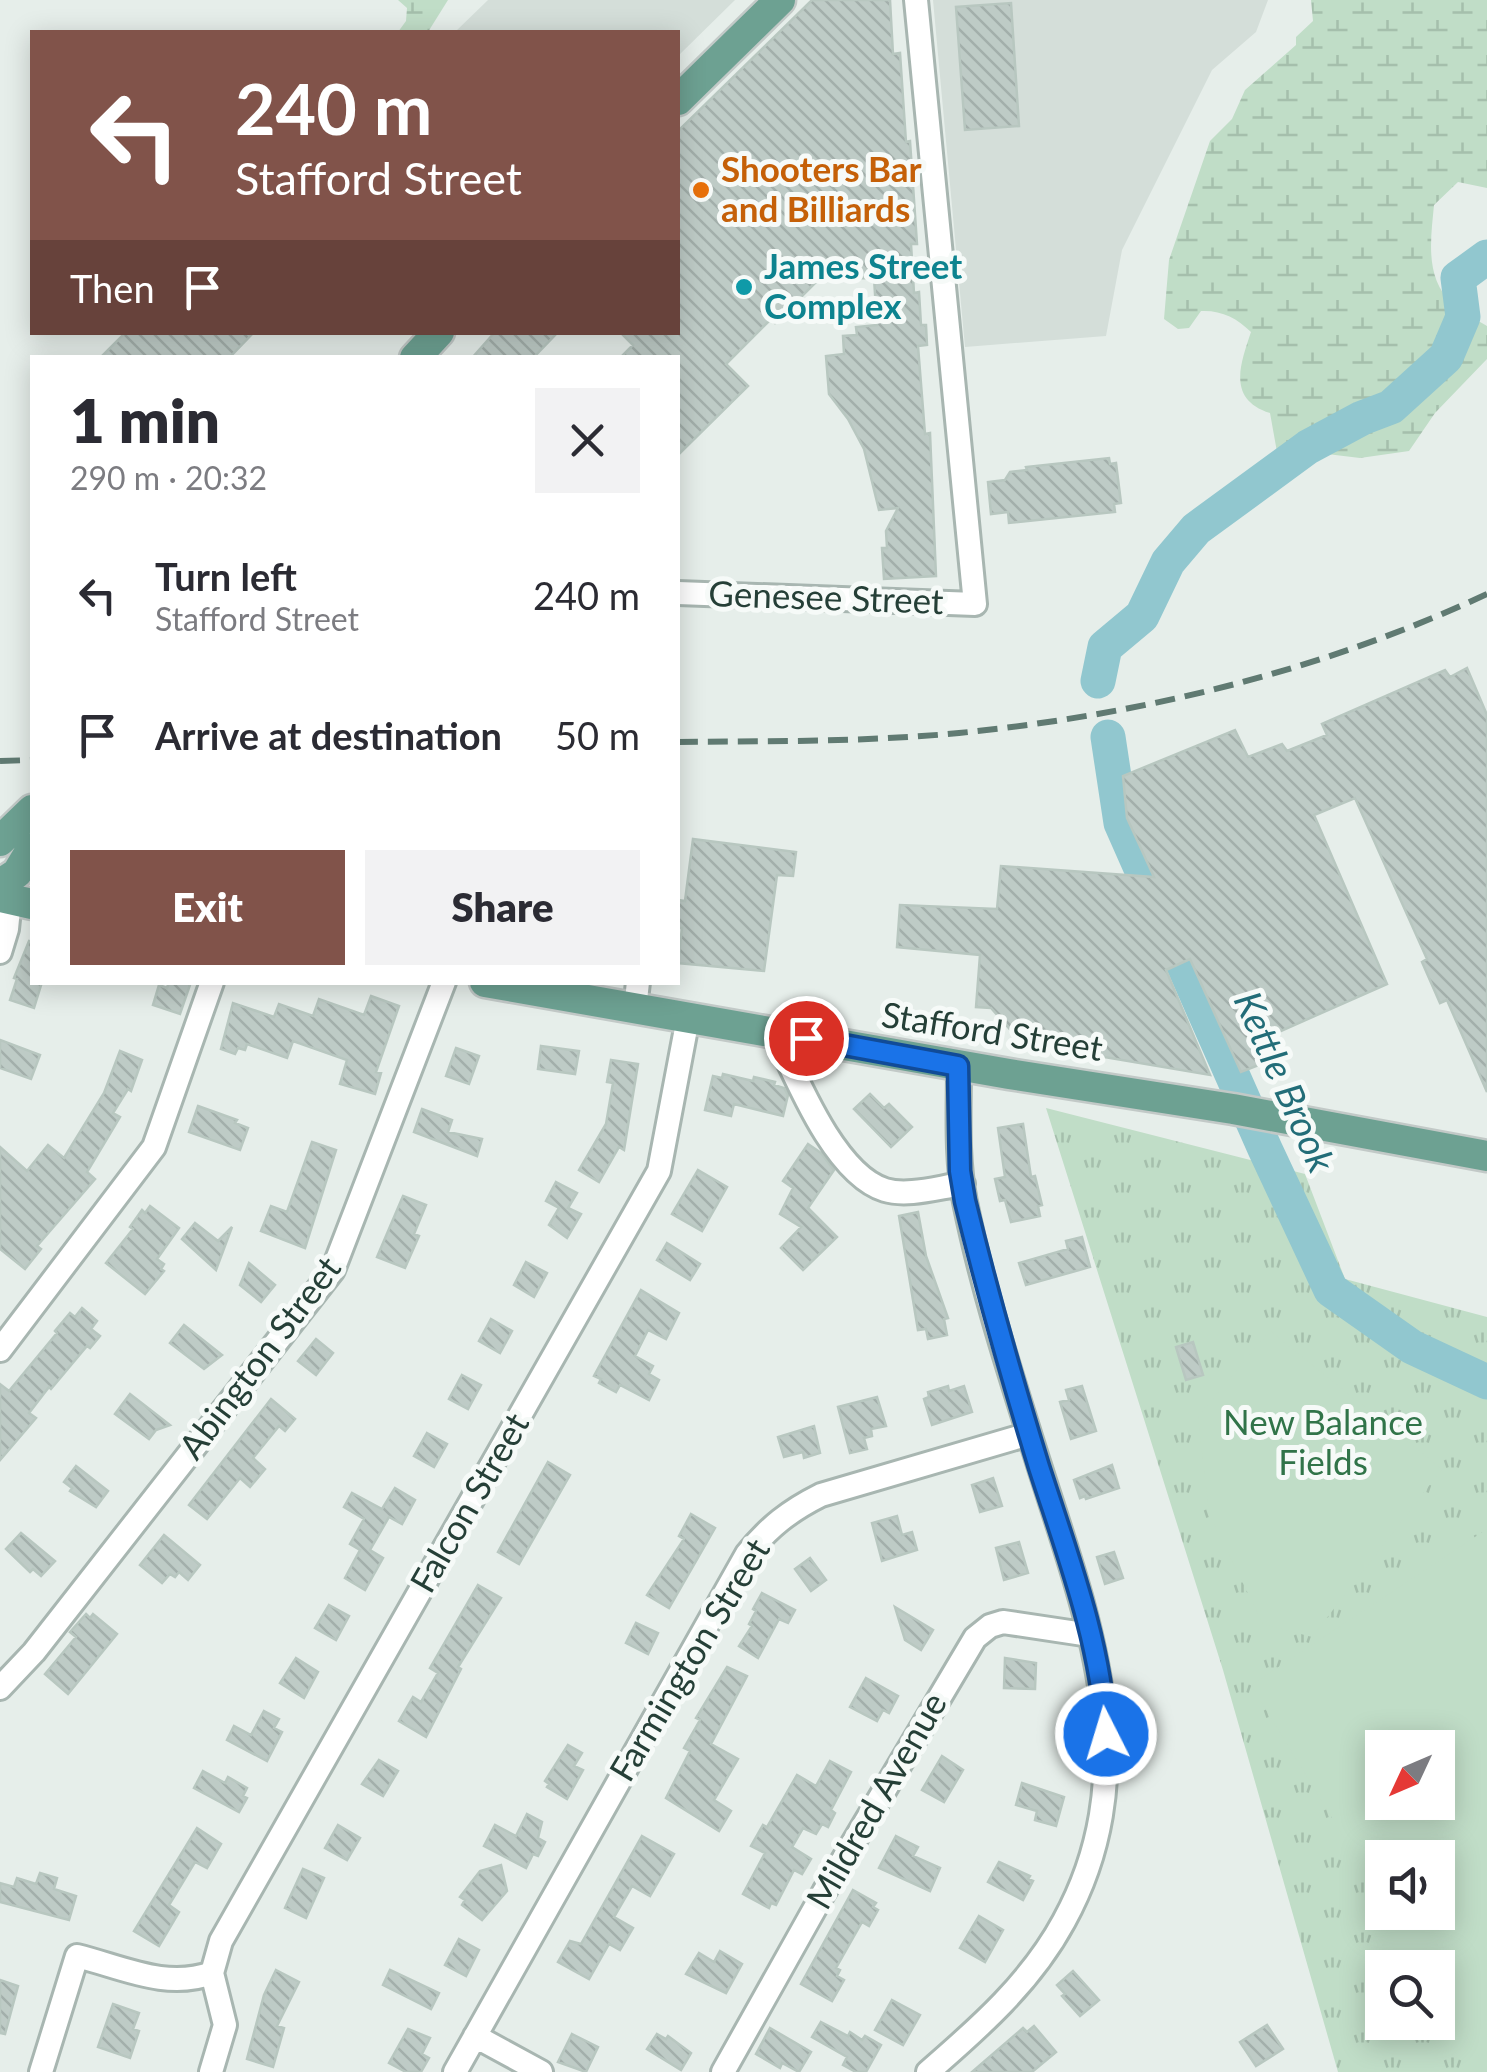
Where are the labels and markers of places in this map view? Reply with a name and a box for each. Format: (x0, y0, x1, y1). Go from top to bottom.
place label: Shooters Bar and Billiards (721, 147, 922, 229)
marker: Shooters Bar and Billiards (690, 179, 712, 201)
place label: James Street Complex (764, 244, 962, 326)
marker: James Street Complex (733, 276, 755, 298)
pin (764, 996, 849, 1081)

